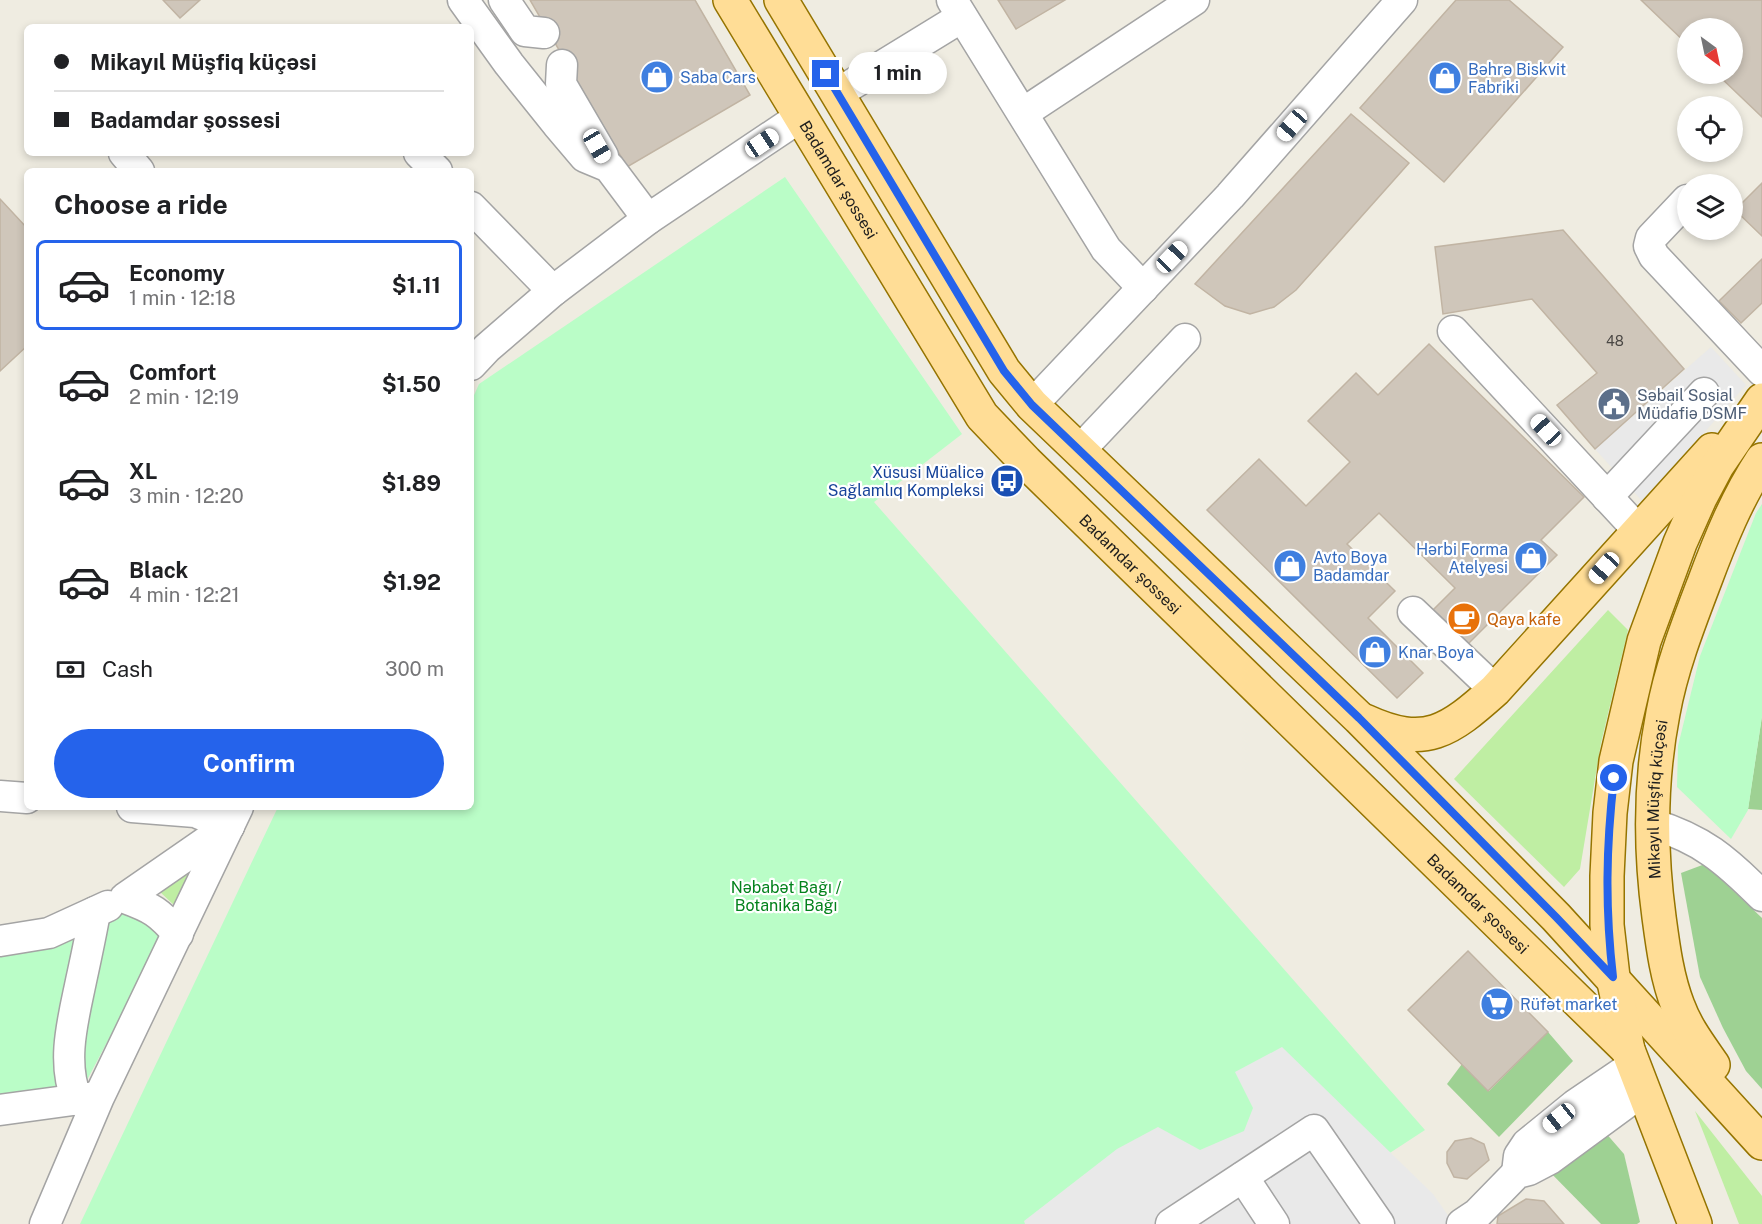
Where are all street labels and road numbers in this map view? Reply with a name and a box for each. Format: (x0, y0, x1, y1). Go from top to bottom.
street label: Badamdar şossesi (795, 117, 881, 242)
street label: Badamdar şossesi (1075, 510, 1185, 618)
street label: Mikayıl Müşfiq küçəsi (1644, 718, 1672, 880)
street label: Badamdar şossesi (1423, 850, 1533, 958)

